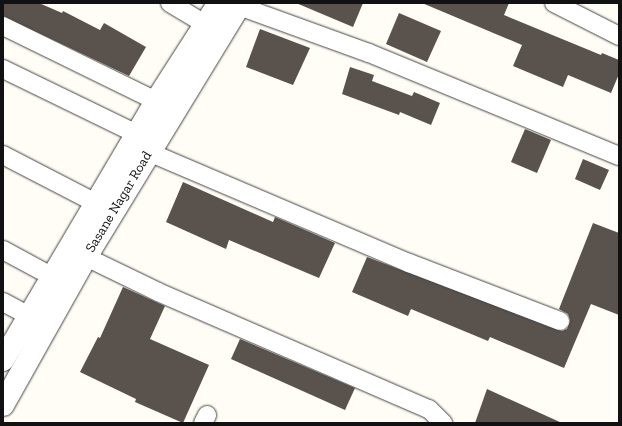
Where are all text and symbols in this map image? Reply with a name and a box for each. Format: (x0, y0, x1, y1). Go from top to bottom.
street label: Sasane Nagar Road (82, 148, 156, 256)

